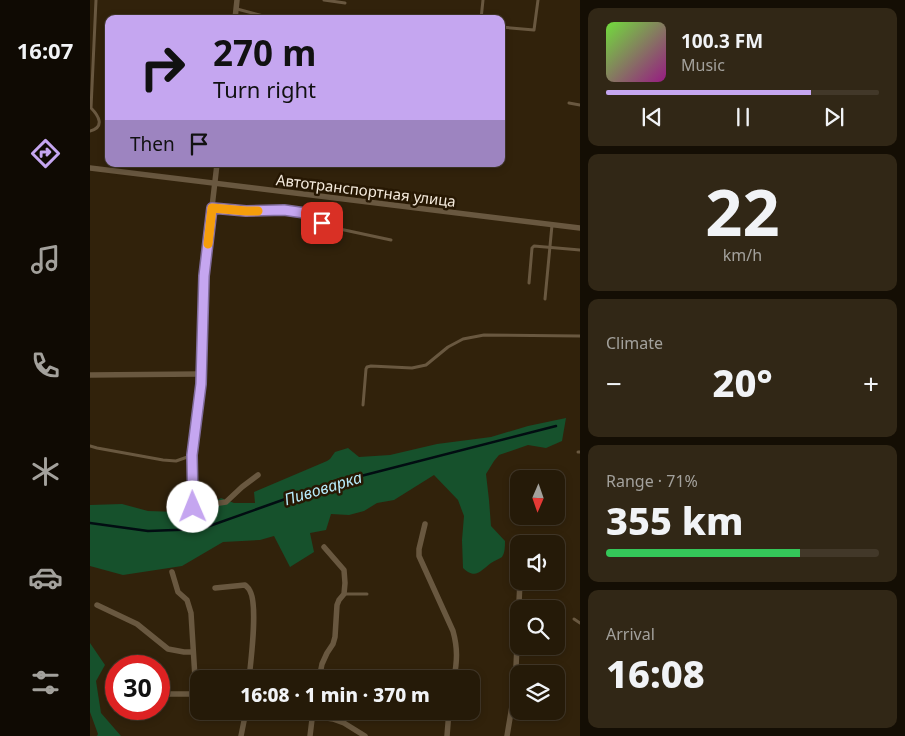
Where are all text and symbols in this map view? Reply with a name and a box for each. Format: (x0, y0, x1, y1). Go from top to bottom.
text: 100.3 FM (681, 28, 763, 54)
text: 270 m (213, 29, 316, 76)
text: 16:07 (17, 35, 73, 65)
icon: right (130, 35, 195, 100)
text: Music (681, 54, 725, 76)
text: Turn right (213, 74, 316, 104)
icon: previous (638, 103, 666, 131)
icon: pause (729, 103, 757, 131)
icon: next (820, 103, 848, 131)
icon: arrive (185, 130, 213, 158)
text: Then (130, 131, 175, 157)
icon: directions (28, 136, 63, 171)
text: 22 (705, 167, 780, 255)
street label: Автотранспортная улица (275, 169, 457, 211)
pin (301, 202, 343, 244)
icon: arrive (308, 209, 336, 237)
icon: music (28, 242, 63, 277)
text: km/h (723, 244, 762, 266)
text: Climate (606, 332, 663, 354)
icon: phone (28, 348, 63, 383)
text: 20° (712, 356, 773, 408)
text: − (606, 364, 622, 402)
text: + (863, 364, 879, 402)
icon: climate (28, 454, 63, 489)
water label: Пивоварка (281, 466, 365, 510)
north arrow (510, 470, 565, 525)
map controls (510, 470, 565, 720)
text: Range · 71% (606, 470, 698, 492)
position arrow (166, 480, 218, 532)
text: 355 km (606, 494, 744, 546)
button: sound (510, 535, 565, 590)
icon: car (28, 560, 63, 595)
button: search (510, 600, 565, 655)
text: Arrival (606, 623, 655, 645)
text: 16:08 (606, 647, 705, 699)
speed limit sign: 30 (105, 655, 170, 720)
icon: filters (28, 665, 63, 700)
button: layers (510, 665, 565, 720)
text: 16:08 · 1 min · 370 m (240, 682, 430, 708)

